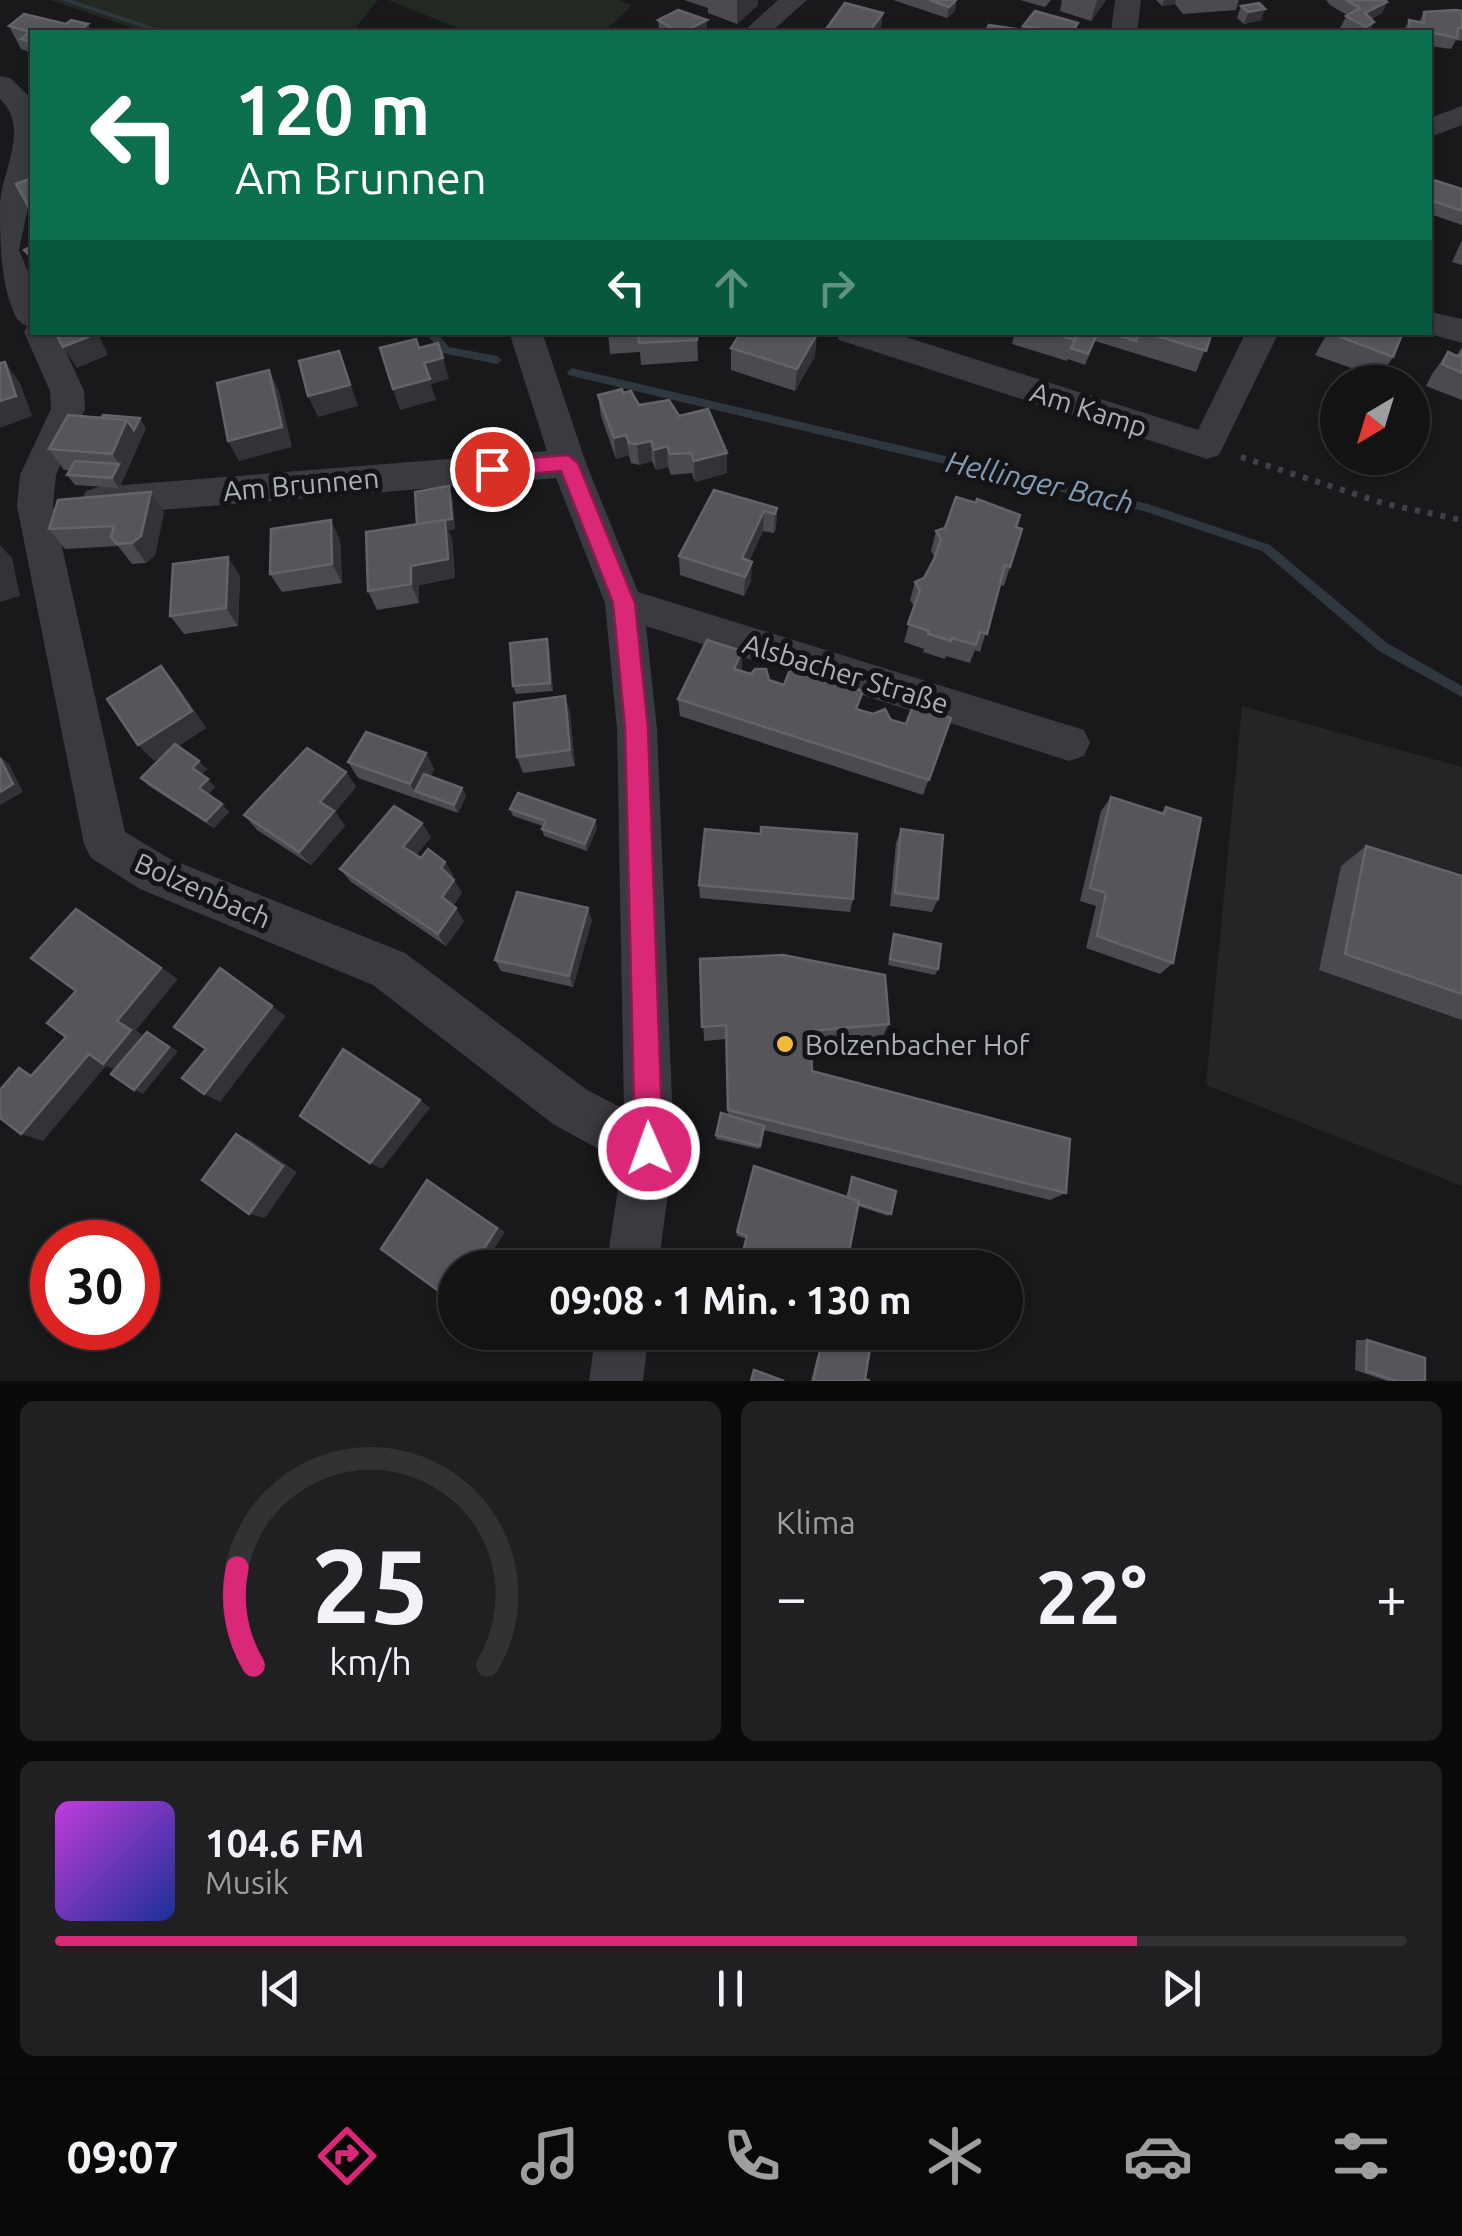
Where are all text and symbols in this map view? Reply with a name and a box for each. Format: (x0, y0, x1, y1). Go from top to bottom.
icon: left (70, 70, 200, 200)
text: 120 m (235, 70, 430, 148)
text: Am Brunnen (235, 152, 487, 203)
icon: left (599, 260, 654, 315)
icon: ahead (704, 260, 759, 315)
icon: right (809, 260, 864, 315)
north arrow (1320, 365, 1430, 475)
map controls (1320, 365, 1430, 475)
street label: Am Kamp (1027, 376, 1151, 442)
pin (450, 427, 535, 512)
icon: arrive (465, 442, 520, 497)
water label: Hellinger Bach (943, 444, 1137, 520)
street label: Am Brunnen (222, 462, 380, 506)
street label: Alsbacher Straße (740, 627, 952, 719)
street label: Bolzenbach (130, 846, 276, 934)
place label: Bolzenbacher Hof (805, 1029, 1030, 1060)
marker: Bolzenbacher Hof (774, 1033, 796, 1055)
position arrow (597, 1097, 701, 1201)
speed limit sign: 30 (30, 1220, 160, 1350)
text: 09:08 · 1 Min. · 130 m (549, 1279, 912, 1321)
text: Klima (776, 1504, 856, 1540)
text: 25 (312, 1526, 429, 1643)
text: 22° (1036, 1554, 1147, 1638)
text: − (776, 1566, 807, 1627)
text: + (1376, 1566, 1407, 1627)
text: km/h (329, 1642, 412, 1682)
text: 104.6 FM (205, 1822, 364, 1864)
text: Musik (205, 1864, 289, 1900)
icon: previous (253, 1961, 308, 2016)
icon: pause (703, 1961, 758, 2016)
icon: next (1154, 1961, 1209, 2016)
icon: directions (312, 2121, 382, 2191)
icon: music (515, 2121, 585, 2191)
icon: phone (717, 2121, 787, 2191)
icon: climate (920, 2121, 990, 2191)
icon: car (1123, 2121, 1193, 2191)
icon: filters (1326, 2121, 1396, 2191)
text: 09:07 (66, 2131, 179, 2182)

